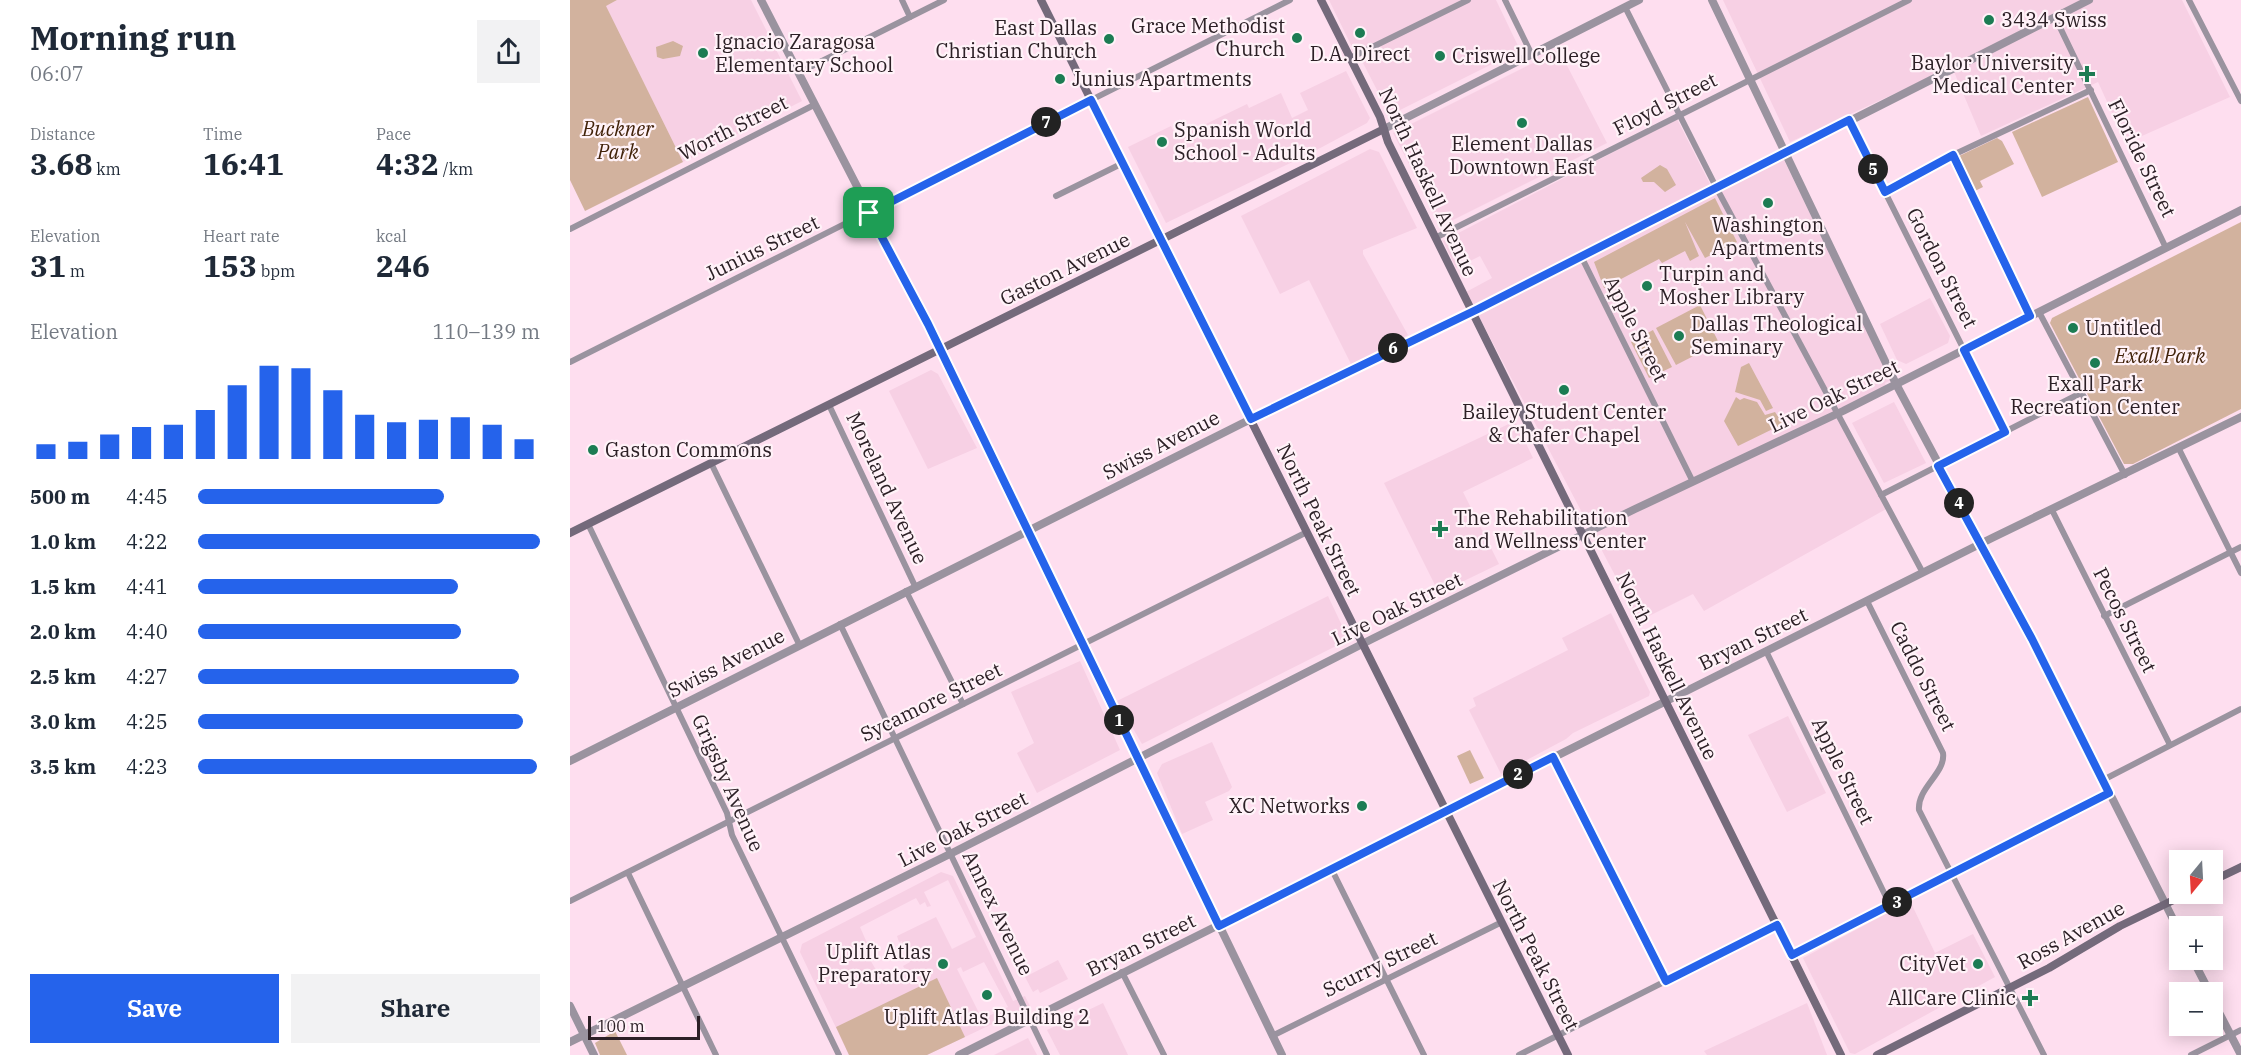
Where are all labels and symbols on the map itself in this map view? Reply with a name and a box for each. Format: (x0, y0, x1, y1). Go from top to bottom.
place label: 3434 Swiss (2001, 6, 2107, 33)
place label: Grace Methodist Church (1131, 12, 1285, 62)
marker: 3434 Swiss (1982, 13, 1996, 27)
place label: East Dallas Christian Church (936, 14, 1097, 64)
marker: D.A. Direct (1353, 26, 1367, 40)
place label: Ignacio Zaragosa Elementary School (715, 28, 893, 78)
marker: Grace Methodist Church (1290, 31, 1304, 45)
marker: East Dallas Christian Church (1102, 32, 1116, 46)
place label: D.A. Direct (1310, 40, 1410, 67)
place label: Criswell College (1452, 42, 1601, 69)
marker: Ignacio Zaragosa Elementary School (696, 46, 710, 60)
marker: Criswell College (1433, 49, 1447, 63)
place label: Baylor University Medical Center (1911, 49, 2074, 99)
place label: Junius Apartments (1072, 65, 1252, 92)
marker: Baylor University Medical Center (2078, 65, 2096, 83)
street label: Floyd Street (1608, 66, 1721, 141)
marker: Junius Apartments (1053, 72, 1067, 86)
street label: North Haskell Avenue (1373, 83, 1484, 281)
street label: Worth Street (674, 88, 792, 167)
street label: Floride Street (2102, 94, 2183, 222)
pin: 7 (1031, 107, 1061, 137)
park label: Buckner Park (581, 115, 655, 165)
place label: Spanish World School - Adults (1174, 116, 1315, 166)
marker: Element Dallas Downtown East (1515, 116, 1529, 130)
place label: Element Dallas Downtown East (1449, 130, 1595, 180)
marker: Spanish World School - Adults (1155, 135, 1169, 149)
pin: 5 (1858, 154, 1888, 184)
pin (843, 187, 894, 238)
marker: Washington Apartments (1761, 196, 1775, 210)
street label: Gordon Street (1901, 203, 1984, 333)
street label: Junius Street (700, 208, 823, 287)
place label: Washington Apartments (1712, 211, 1824, 261)
street label: Gaston Avenue (995, 225, 1134, 312)
place label: Turpin and Mosher Library (1659, 260, 1805, 310)
street label: Apple Street (1598, 271, 1675, 386)
marker: Turpin and Mosher Library (1640, 279, 1654, 293)
place label: Dallas Theological Seminary (1691, 310, 1863, 360)
place label: Untitled (2085, 314, 2162, 341)
marker: Untitled (2066, 321, 2080, 335)
marker: Dallas Theological Seminary (1672, 329, 1686, 343)
pin: 6 (1378, 333, 1408, 363)
park label: Exall Park (2114, 342, 2206, 369)
street label: Live Oak Street (1764, 352, 1903, 439)
marker: Exall Park Recreation Center (2088, 356, 2102, 370)
place label: Exall Park Recreation Center (2010, 370, 2180, 420)
marker: Bailey Student Center & Chafer Chapel (1557, 383, 1571, 397)
place label: Bailey Student Center & Chafer Chapel (1462, 398, 1666, 448)
street label: Swiss Avenue (1098, 403, 1224, 486)
street label: Moreland Avenue (840, 407, 935, 568)
place label: Gaston Commons (605, 436, 772, 463)
street label: North Peak Street (1271, 439, 1368, 600)
marker: Gaston Commons (586, 443, 600, 457)
pin: 4 (1944, 488, 1974, 518)
place label: The Rehabilitation and Wellness Center (1454, 504, 1646, 554)
marker: The Rehabilitation and Wellness Center (1431, 520, 1449, 538)
street label: Pecos Street (2087, 562, 2164, 677)
street label: Live Oak Street (1327, 565, 1466, 652)
street label: North Haskell Avenue (1610, 568, 1725, 764)
street label: Bryan Street (1694, 601, 1812, 677)
street label: Caddo Street (1884, 616, 1963, 735)
street label: Swiss Avenue (663, 621, 789, 704)
street label: Sycamore Street (856, 656, 1006, 747)
pin: 1 (1104, 705, 1134, 735)
street label: Grigsby Avenue (686, 710, 771, 856)
street label: Apple Street (1806, 713, 1881, 829)
pin: 2 (1503, 759, 1533, 789)
street label: Live Oak Street (893, 784, 1032, 873)
place label: XC Networks (1229, 792, 1350, 819)
marker: XC Networks (1355, 799, 1369, 813)
street label: Annex Avenue (957, 846, 1040, 980)
north arrow (2169, 850, 2223, 904)
street label: North Peak Street (1487, 875, 1586, 1035)
pin: 3 (1882, 887, 1912, 917)
street label: Ross Avenue (2012, 894, 2129, 975)
street label: Bryan Street (1082, 907, 1200, 983)
street label: Scurry Street (1318, 924, 1442, 1003)
place label: Uplift Atlas Preparatory (818, 938, 931, 988)
place label: CityVet (1899, 950, 1966, 977)
marker: Uplift Atlas Preparatory (936, 957, 950, 971)
marker: CityVet (1971, 957, 1985, 971)
place label: AllCare Clinic (1888, 984, 2016, 1011)
marker: Uplift Atlas Building 2 (980, 988, 994, 1002)
marker: AllCare Clinic (2021, 989, 2039, 1007)
place label: Uplift Atlas Building 2 (884, 1003, 1090, 1030)
scale bar (588, 1013, 700, 1040)

